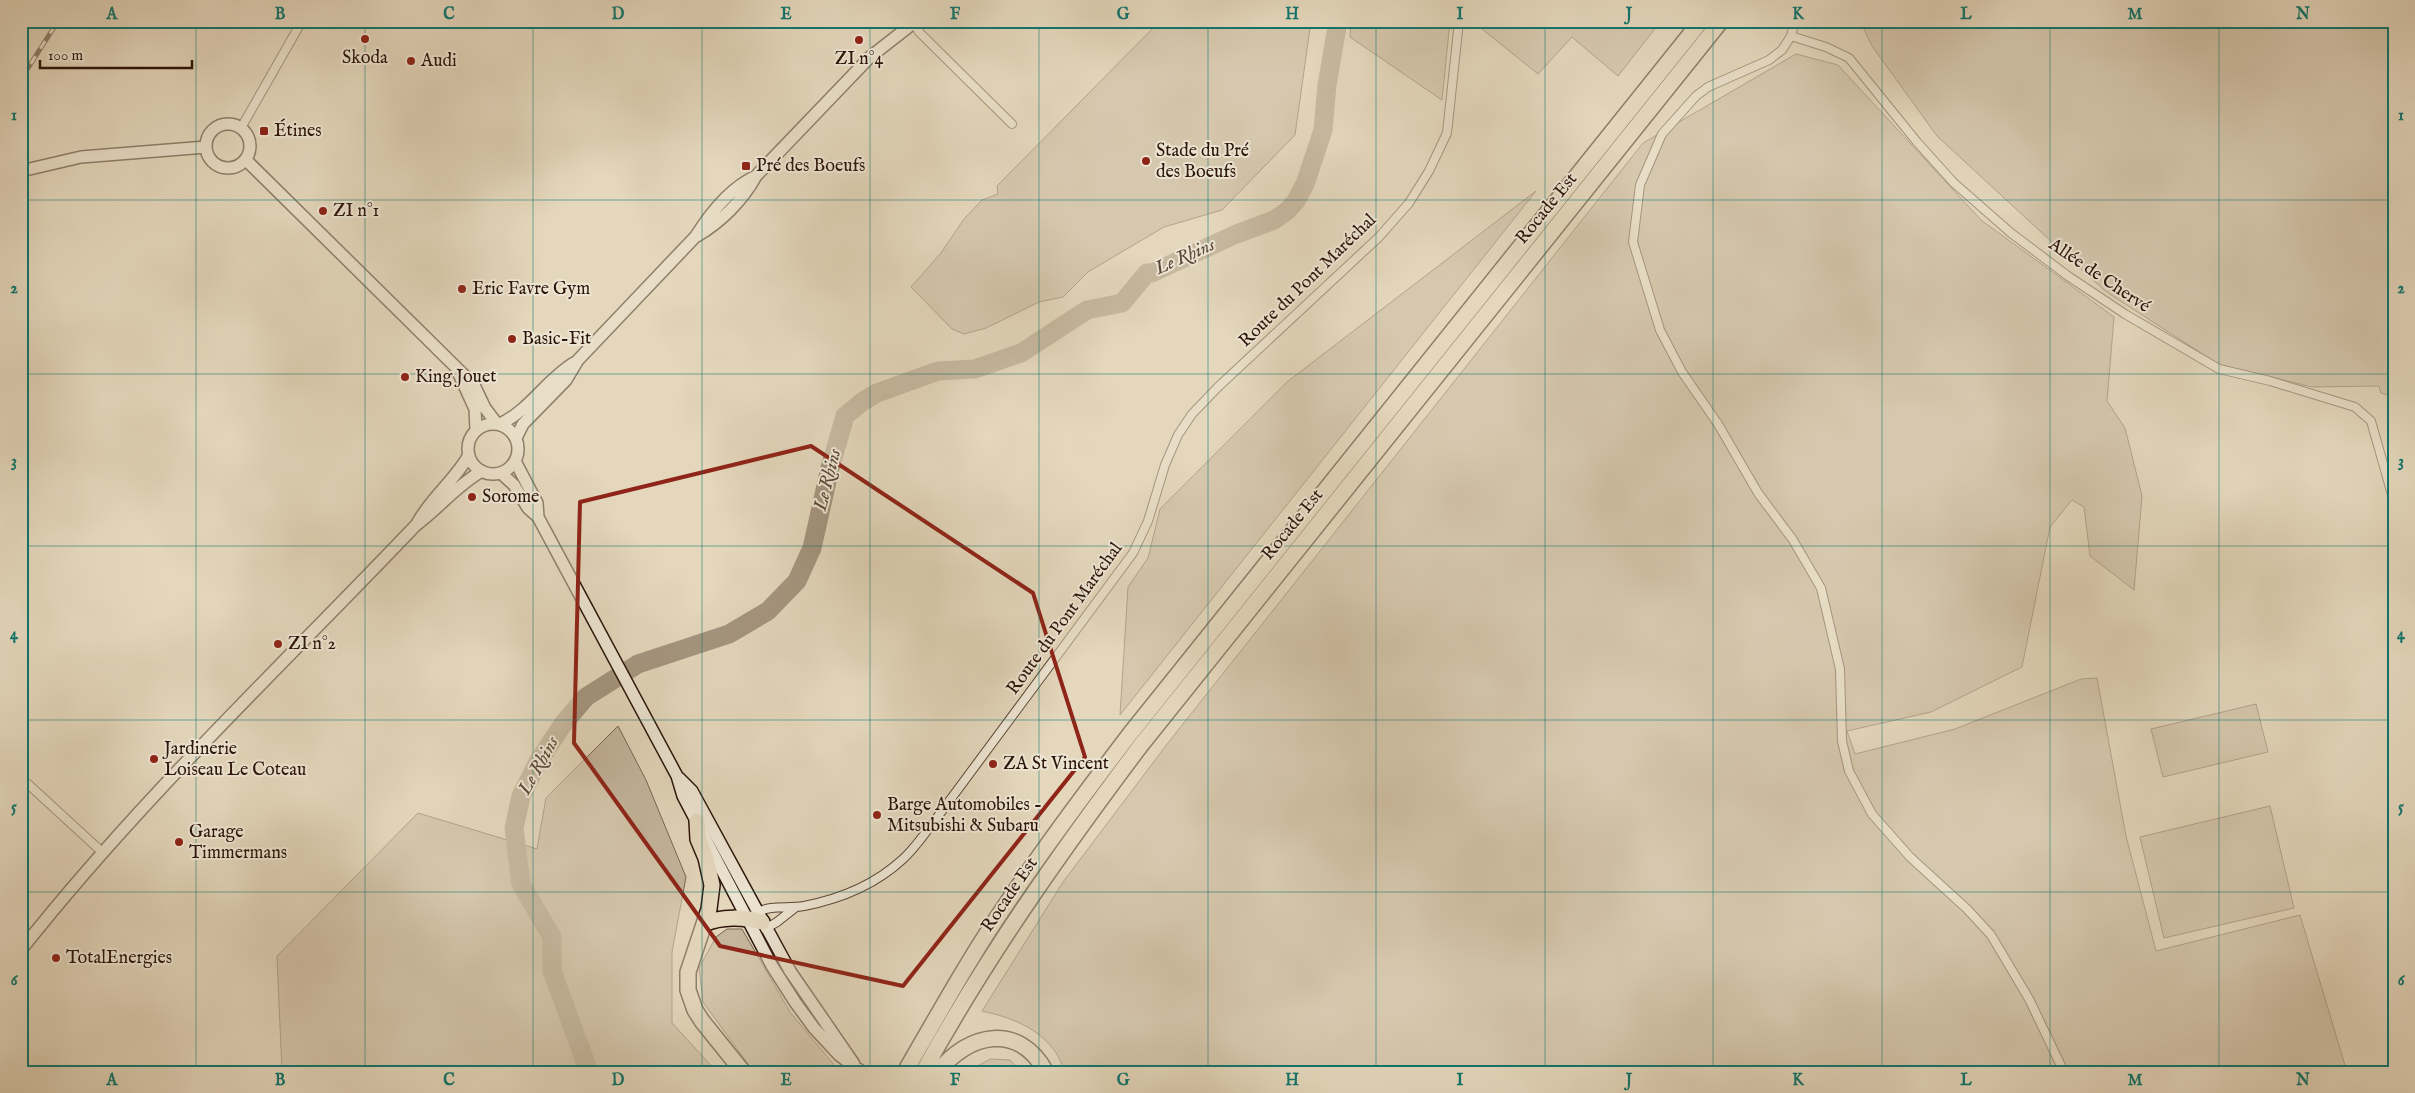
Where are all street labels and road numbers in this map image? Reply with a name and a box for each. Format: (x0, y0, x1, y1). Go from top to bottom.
street label: Rocade Est (1511, 169, 1583, 249)
street label: Route du Pont Maréchal (1234, 209, 1382, 353)
street label: Allée de Chervé (2043, 233, 2154, 318)
street label: Rocade Est (1257, 485, 1329, 565)
street label: Route du Pont Maréchal (1002, 538, 1128, 700)
street label: Rocade Est (977, 853, 1043, 937)

